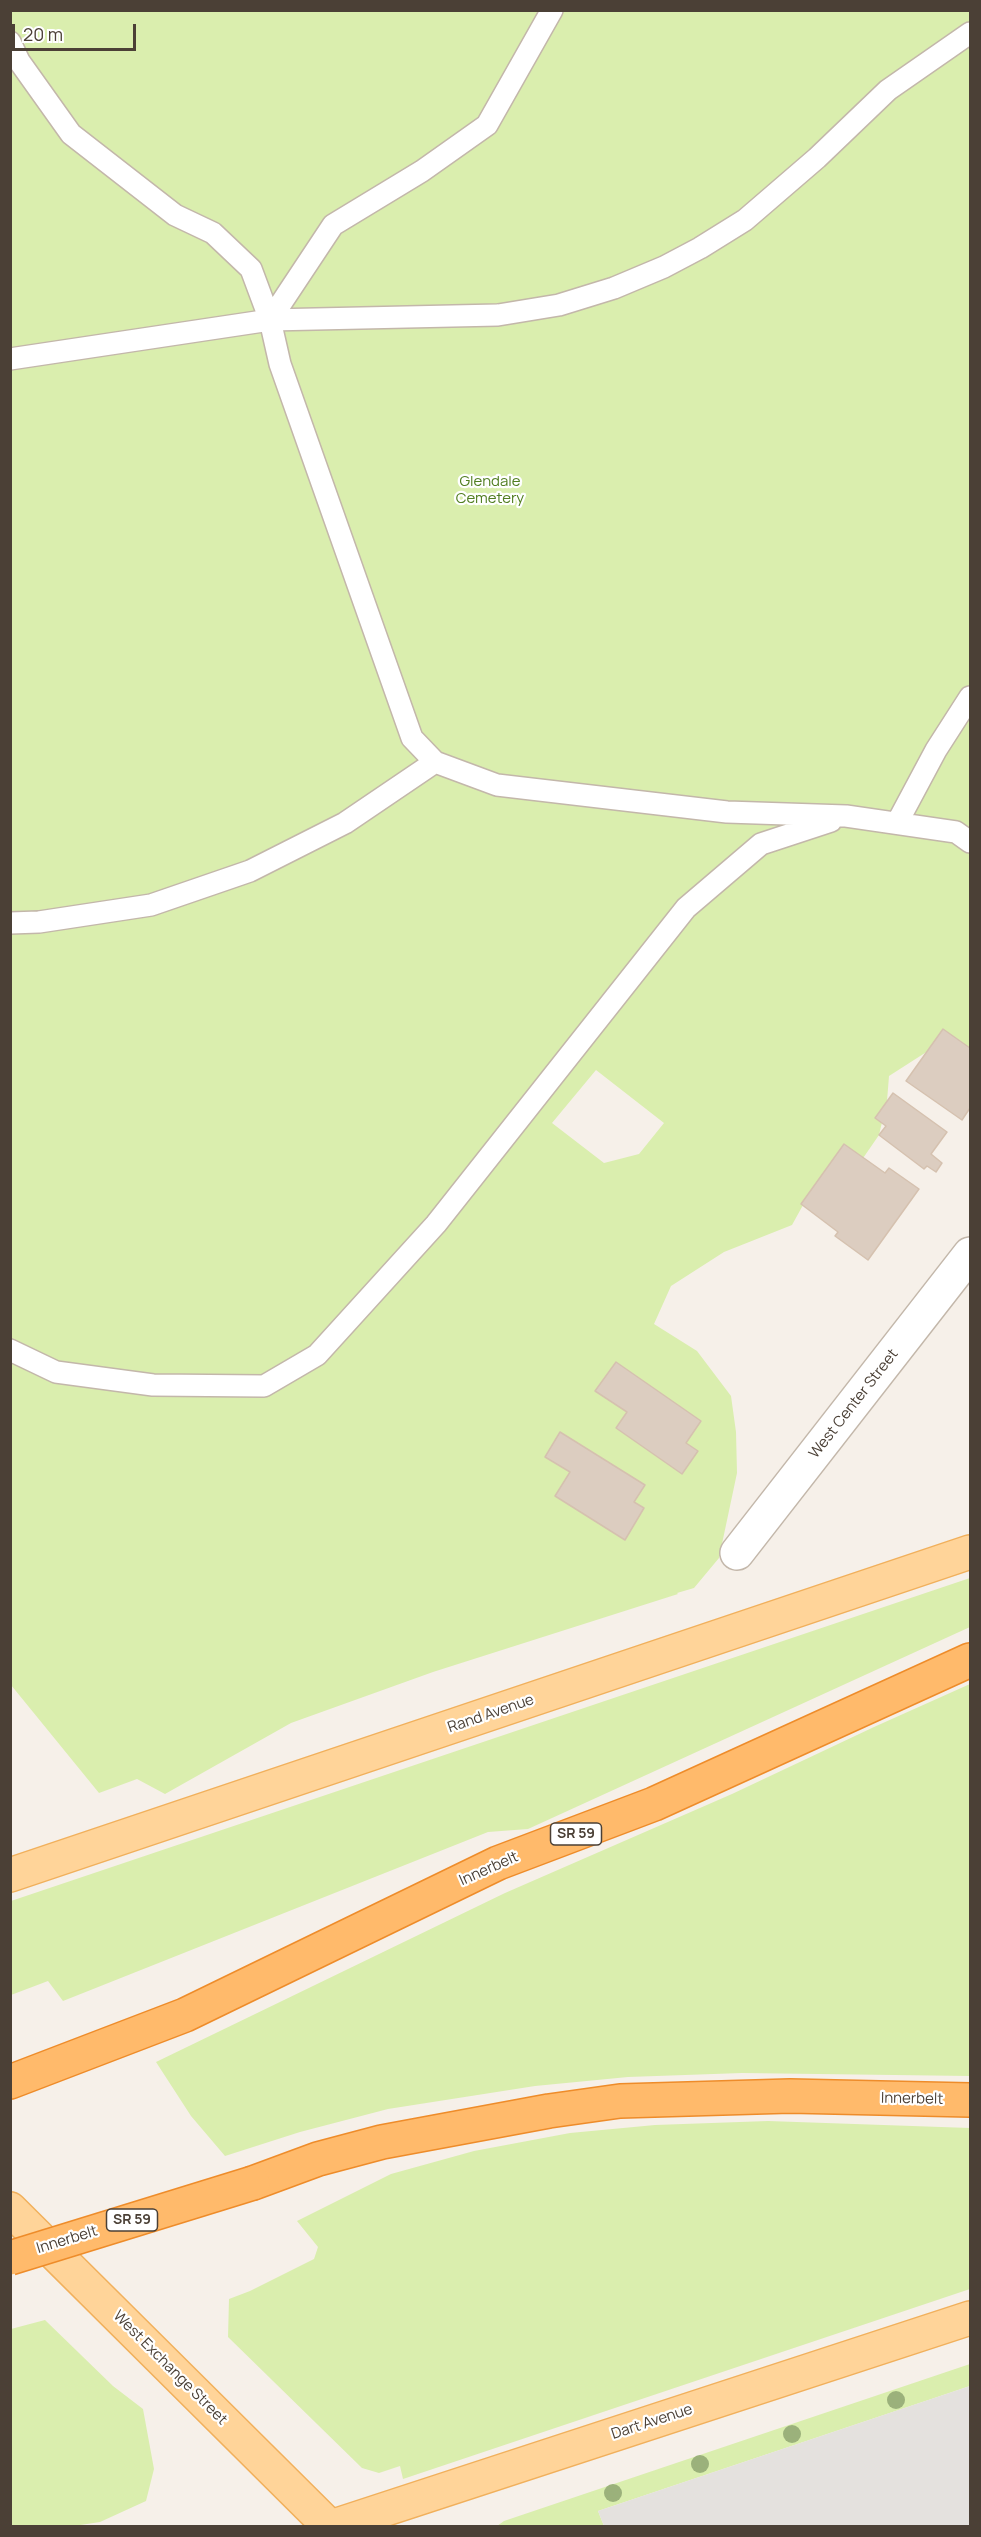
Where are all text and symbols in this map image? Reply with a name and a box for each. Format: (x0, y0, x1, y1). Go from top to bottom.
scale bar (15, 12, 140, 50)
text: 20 m (23, 22, 63, 46)
park label: Glendale Cemetery (456, 473, 524, 508)
street label: West Center Street (806, 1346, 902, 1462)
street label: Rand Avenue (446, 1691, 536, 1737)
road number: SR 59 (550, 1823, 602, 1845)
street label: Innerbelt (457, 1848, 521, 1890)
street label: Innerbelt (881, 2089, 943, 2109)
road number: SR 59 (106, 2209, 158, 2231)
street label: Innerbelt (34, 2222, 100, 2258)
street label: West Exchange Street (109, 2307, 231, 2429)
street label: Dart Avenue (609, 2400, 695, 2444)

